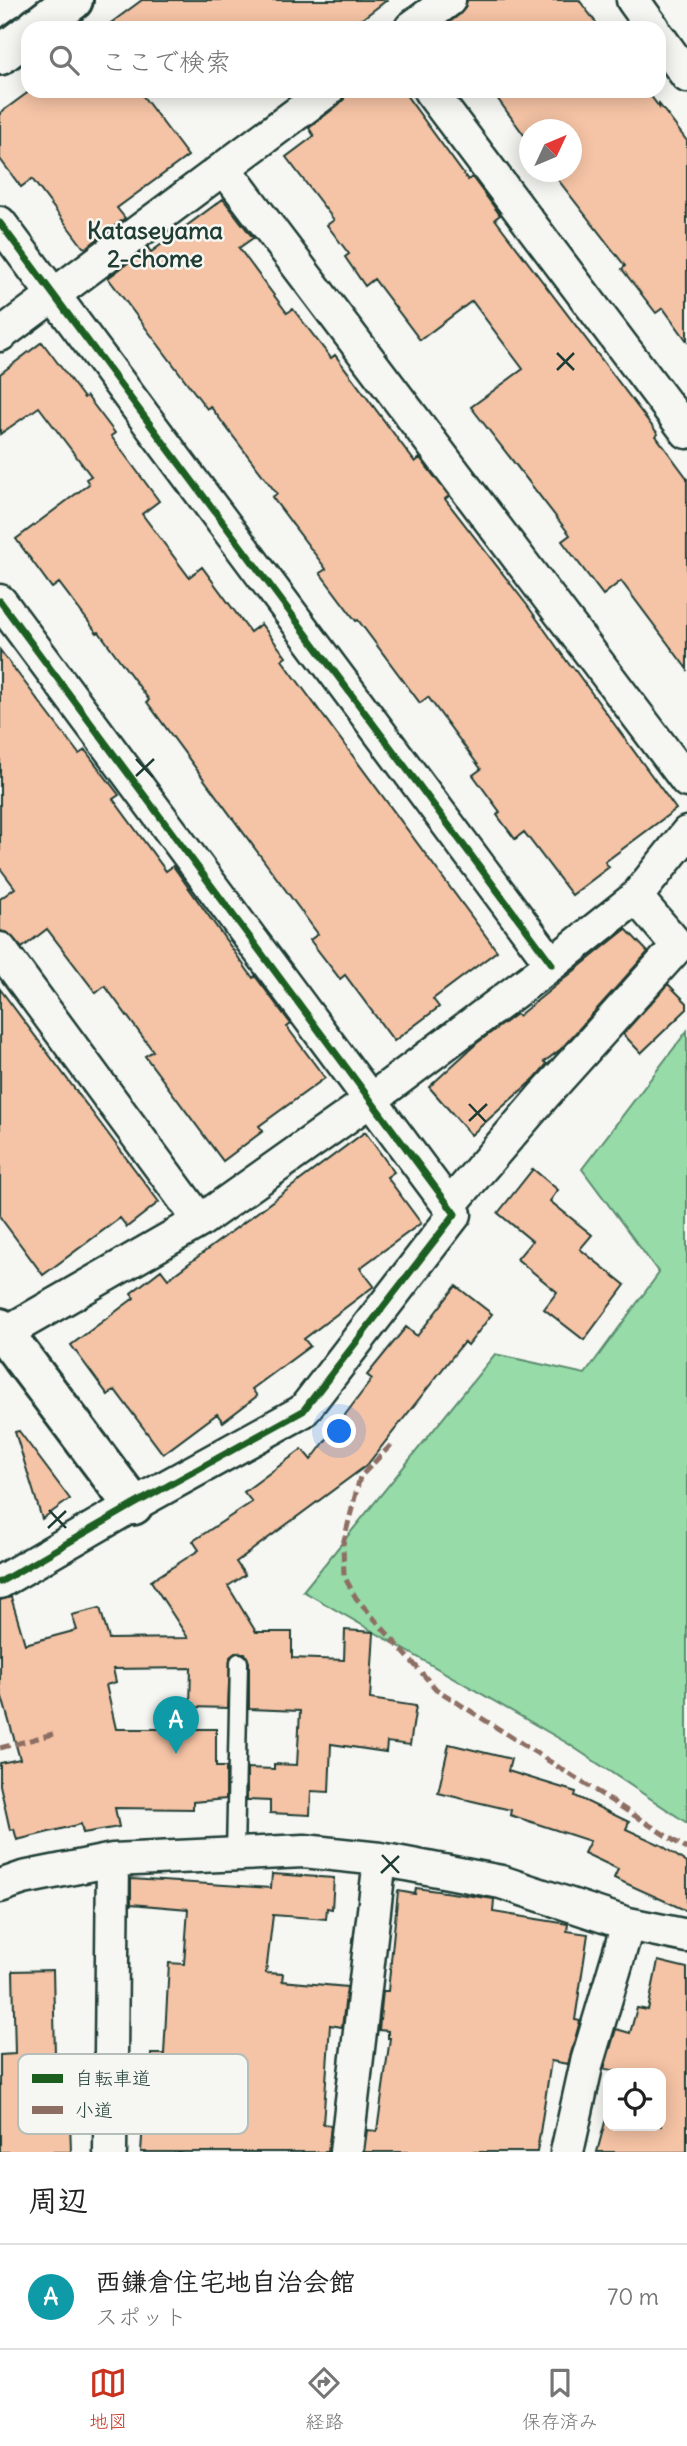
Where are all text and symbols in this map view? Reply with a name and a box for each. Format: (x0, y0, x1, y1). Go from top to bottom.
search box (21, 21, 666, 98)
icon: search (45, 41, 83, 79)
text: ここで検索 (101, 45, 231, 78)
north arrow (519, 119, 582, 182)
district label: Kataseyama 2-chome (87, 215, 223, 273)
your location (322, 1414, 356, 1448)
pin: A (153, 1696, 199, 1754)
legend (18, 2054, 248, 2134)
text: 自転車道 (75, 2066, 151, 2090)
map controls (603, 2068, 666, 2131)
button: locate (603, 2068, 666, 2131)
text: 小道 (75, 2098, 113, 2122)
text: 周辺 (28, 2181, 88, 2219)
text: 西鎌倉住宅地自治会館 (95, 2265, 355, 2298)
text: A (44, 2282, 58, 2311)
text: 70 m (607, 2282, 659, 2311)
text: スポット (95, 2302, 187, 2331)
tab: 地図 (89, 2364, 127, 2433)
tab: 経路 (305, 2364, 344, 2433)
tab: 保存済み (522, 2364, 598, 2433)

